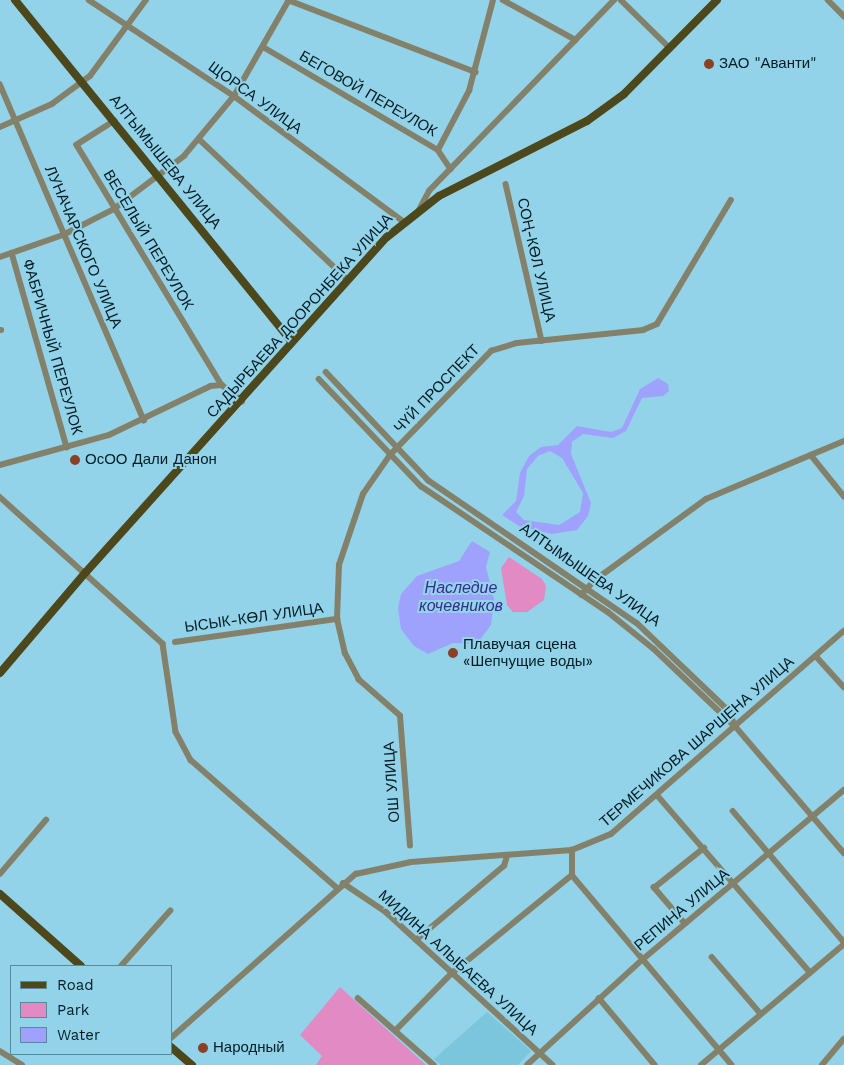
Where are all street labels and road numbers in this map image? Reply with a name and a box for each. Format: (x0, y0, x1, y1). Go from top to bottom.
street label: БЕГОВОЙ ПЕРЕУЛОК (296, 47, 440, 141)
street label: ЩОРСА УЛИЦА (204, 58, 306, 138)
street label: АЛТЫМЫШЕВА УЛИЦА (105, 91, 225, 233)
street label: ЛУНАЧАРСКОГО УЛИЦА (41, 163, 125, 331)
street label: ВЕСЕЛЫЙ ПЕРЕУЛОК (99, 167, 197, 313)
street label: СОҢ-КӨЛ УЛИЦА (513, 196, 559, 324)
street label: САДЫРБАЕВА ДООРОНБЕКА УЛИЦА (203, 210, 397, 422)
street label: ФАБРИЧНЫЙ ПЕРЕУЛОК (18, 257, 86, 437)
street label: ЧҮЙ ПРОСПЕКТ (390, 341, 484, 437)
street label: АЛТЫМЫШЕВА УЛИЦА (516, 520, 664, 630)
street label: ЫСЫК-КӨЛ УЛИЦА (183, 599, 325, 637)
street label: ТЕРМЕЧИКОВА ШАРШЕНА УЛИЦА (596, 653, 798, 831)
street label: ОШ УЛИЦА (380, 741, 404, 823)
street label: РЕПИНА УЛИЦА (631, 865, 733, 955)
street label: МИДИНА АЛЫБАЕВА УЛИЦА (374, 887, 542, 1039)

